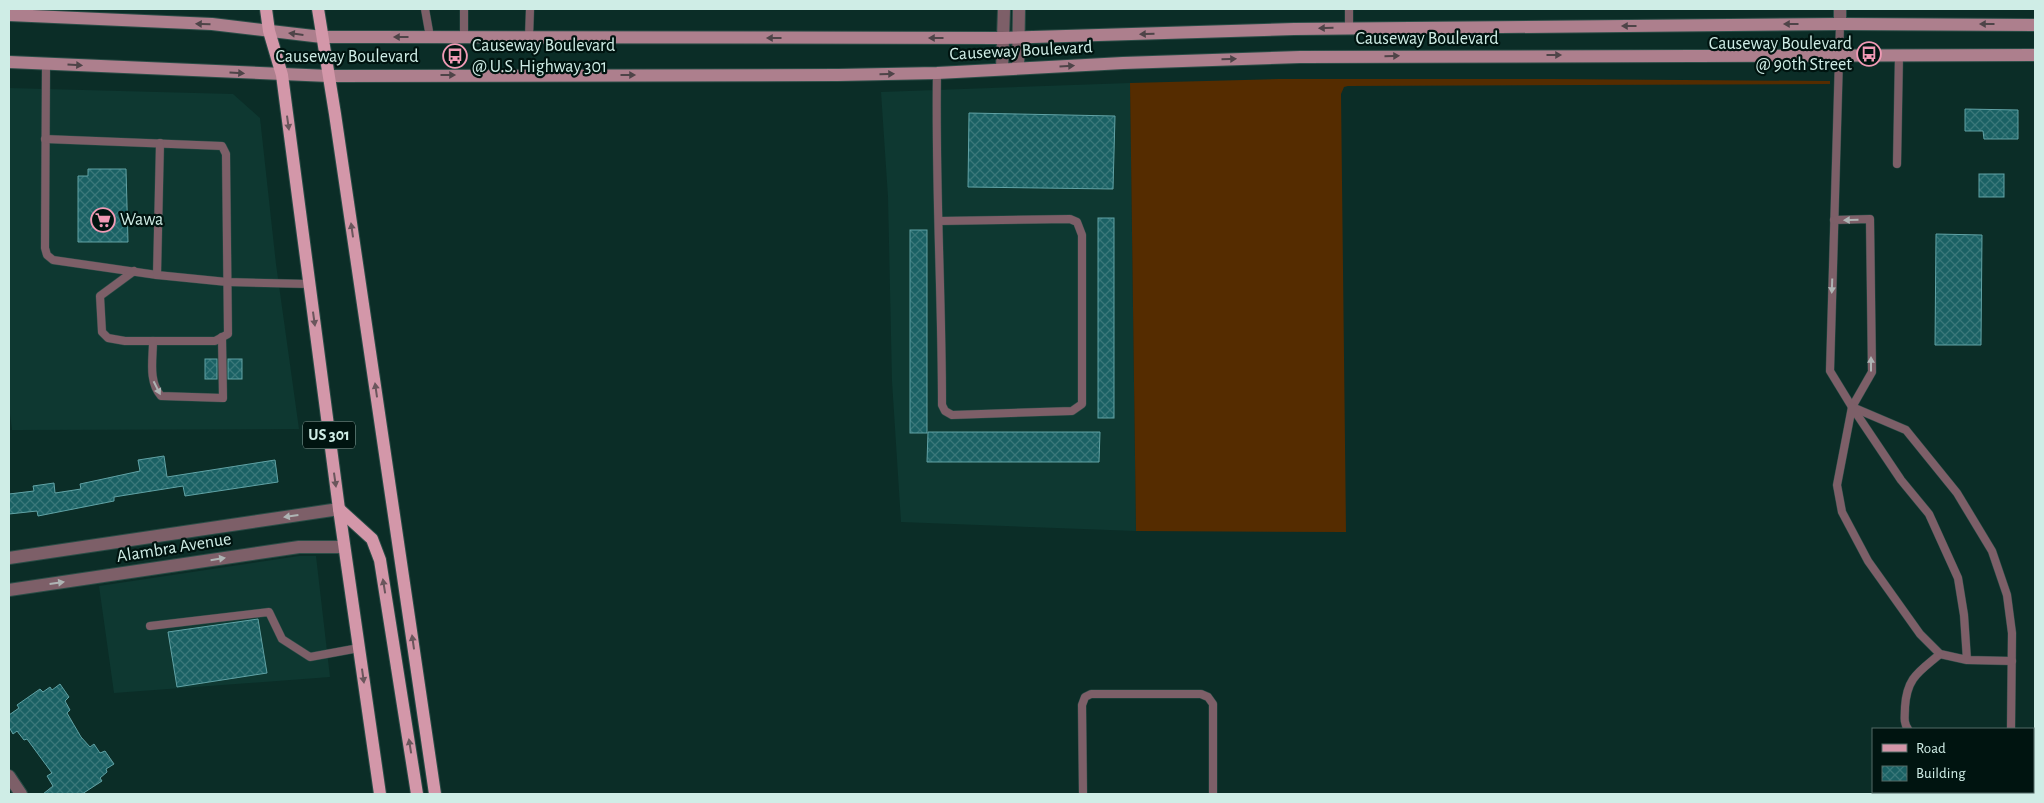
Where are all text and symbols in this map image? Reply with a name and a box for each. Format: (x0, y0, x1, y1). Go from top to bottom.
one-way arrow (195, 19, 211, 27)
one-way arrow (1978, 20, 1994, 28)
one-way arrow (1783, 21, 1799, 29)
one-way arrow (1620, 22, 1636, 30)
one-way arrow (1318, 24, 1334, 32)
one-way arrow (287, 30, 303, 38)
one-way arrow (1138, 30, 1154, 38)
street label: Causeway Boulevard (1355, 30, 1499, 48)
one-way arrow (393, 33, 409, 41)
one-way arrow (765, 34, 781, 42)
one-way arrow (928, 34, 944, 42)
place label: Causeway Boulevard @ 90th Street (1709, 35, 1852, 74)
place label: Causeway Boulevard @ U.S. Highway 301 (472, 37, 615, 76)
street label: Causeway Boulevard (949, 38, 1093, 64)
bus stop icon: Causeway Boulevard @ 90th Street (1856, 41, 1882, 67)
bus stop icon: Causeway Boulevard @ U.S. Highway 301 (442, 43, 468, 69)
street label: Causeway Boulevard (275, 48, 419, 66)
one-way arrow (1547, 51, 1563, 59)
one-way arrow (1384, 52, 1400, 60)
one-way arrow (1222, 55, 1238, 63)
one-way arrow (1059, 61, 1075, 69)
one-way arrow (67, 62, 83, 70)
one-way arrow (229, 69, 245, 77)
one-way arrow (879, 70, 895, 78)
one-way arrow (440, 71, 456, 79)
one-way arrow (620, 71, 636, 79)
one-way arrow (284, 116, 292, 132)
supermarket icon: Wawa (90, 207, 116, 233)
place label: Wawa (120, 211, 163, 229)
one-way arrow (1843, 216, 1859, 224)
one-way arrow (348, 221, 356, 237)
one-way arrow (1828, 278, 1836, 294)
one-way arrow (310, 311, 318, 327)
one-way arrow (1867, 355, 1875, 371)
one-way arrow (153, 381, 161, 396)
one-way arrow (372, 382, 380, 398)
road number: US 301 (303, 422, 355, 448)
one-way arrow (331, 472, 339, 488)
one-way arrow (282, 513, 298, 521)
street label: Alambra Avenue (115, 530, 233, 566)
one-way arrow (210, 555, 226, 563)
one-way arrow (380, 577, 388, 593)
one-way arrow (49, 579, 65, 587)
one-way arrow (409, 634, 417, 650)
one-way arrow (359, 668, 367, 684)
legend (1872, 728, 2034, 793)
one-way arrow (405, 738, 413, 754)
text: Road (1916, 741, 1946, 756)
text: Building (1916, 766, 1966, 781)

